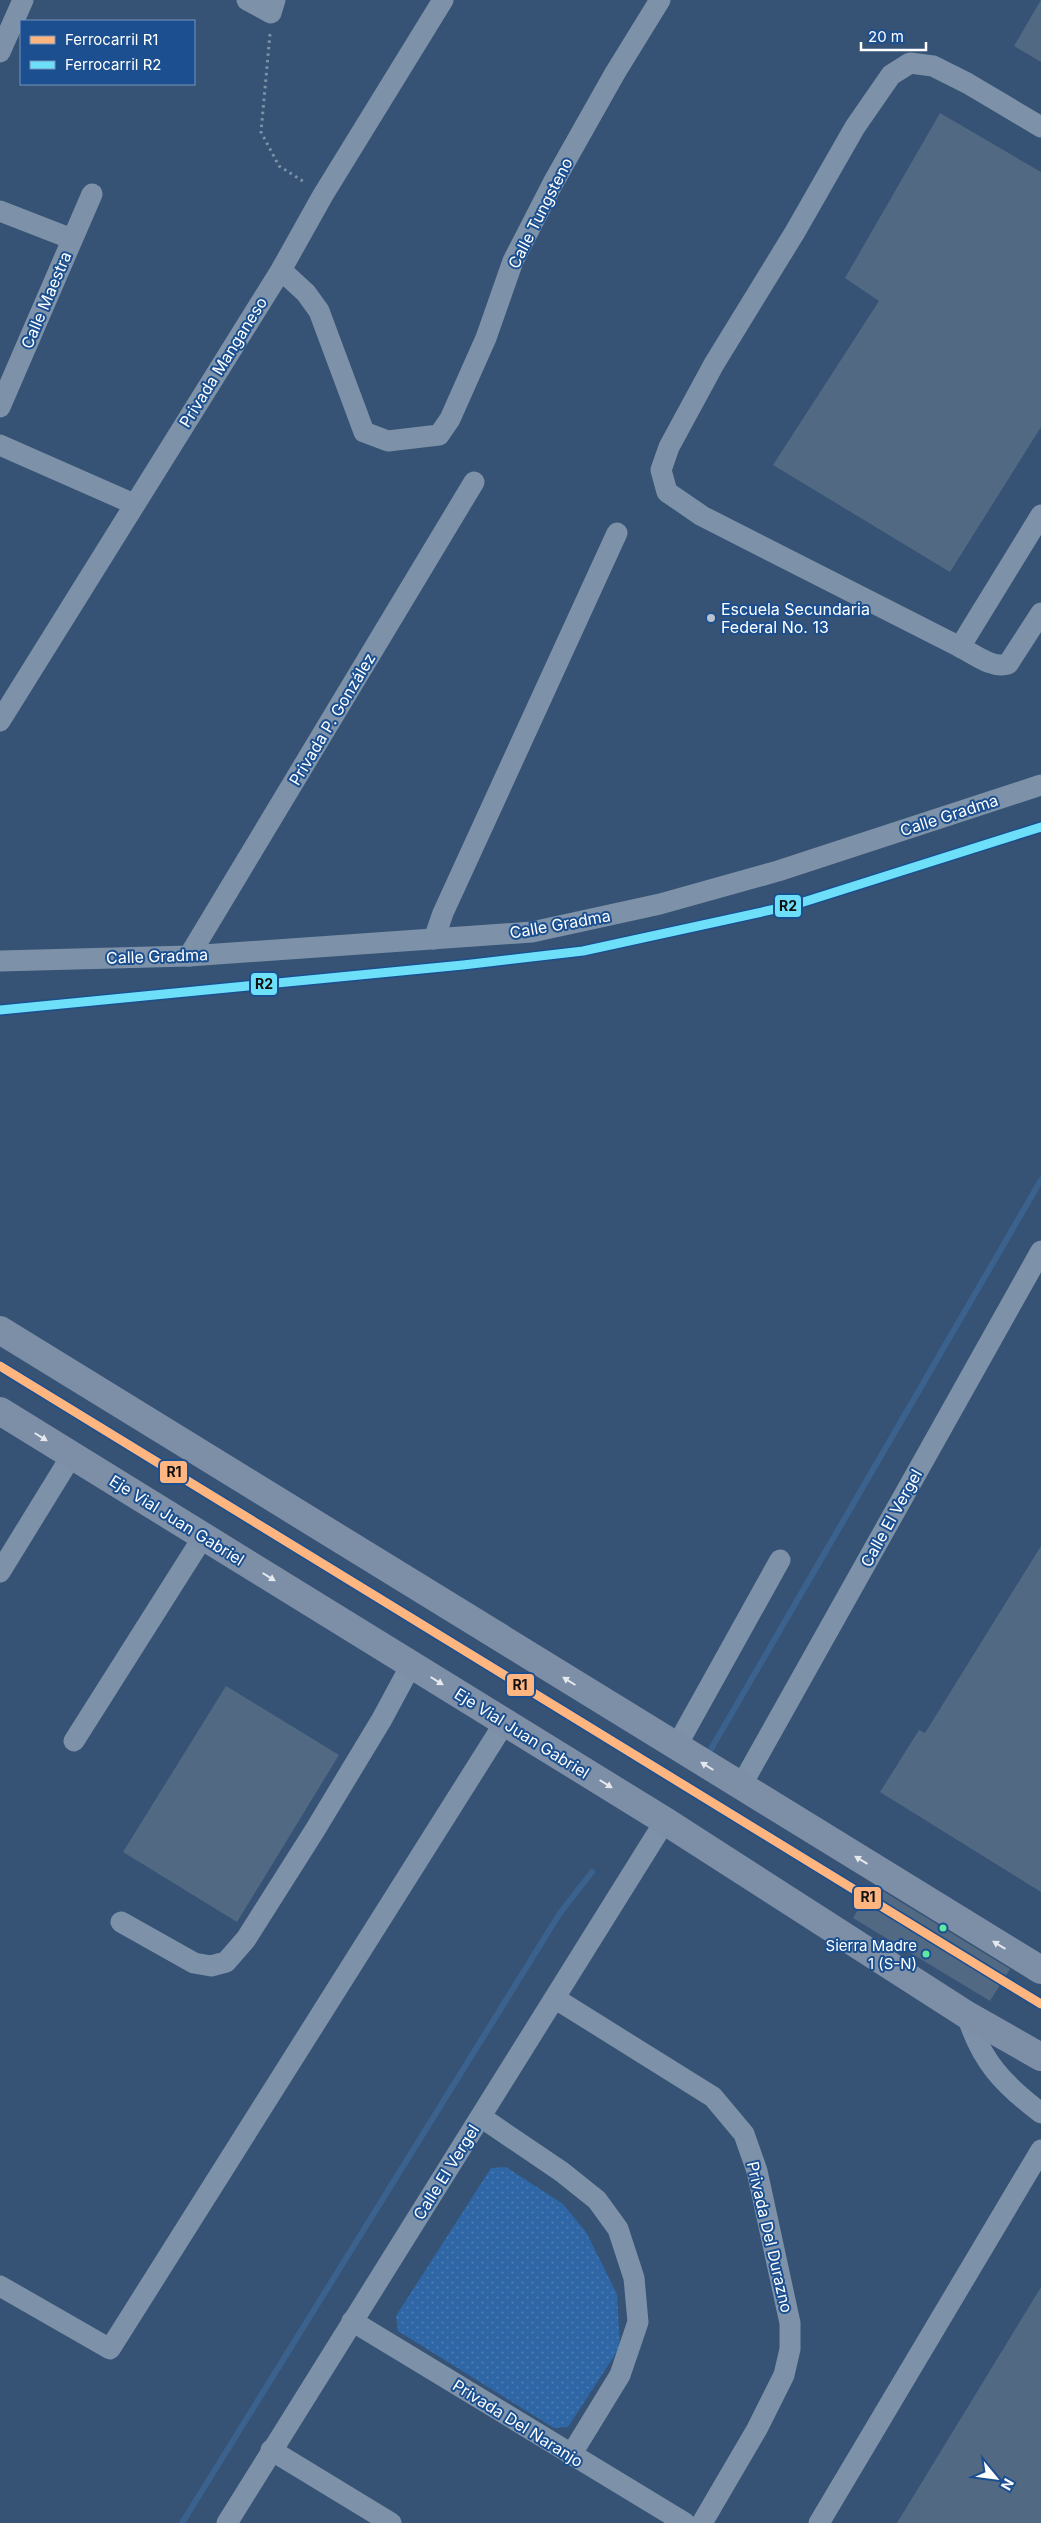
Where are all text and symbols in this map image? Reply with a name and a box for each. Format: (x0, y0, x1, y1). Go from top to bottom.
legend (20, 20, 195, 85)
scale bar (861, 20, 926, 52)
text: 20 m (868, 27, 904, 46)
text: Ferrocarril R1 (65, 30, 158, 49)
text: Ferrocarril R2 (65, 55, 161, 74)
street label: Calle Tungsteno (503, 154, 577, 272)
street label: Calle Maestra (17, 248, 75, 352)
street label: Privada Manganeso (175, 293, 271, 431)
place label: Escuela Secundaria Federal No. 13 (721, 599, 870, 637)
marker: Escuela Secundaria Federal No. 13 (705, 612, 717, 624)
street label: Privada P. González (285, 649, 379, 789)
street label: Calle Gradma (897, 790, 1001, 840)
line badge: R2 (774, 894, 802, 918)
text: R2 (779, 897, 797, 914)
street label: Calle Gradma (508, 905, 612, 943)
street label: Calle Gradma (106, 944, 208, 968)
line badge: R2 (250, 972, 278, 996)
text: R2 (255, 975, 273, 992)
one-way arrow (35, 1432, 48, 1441)
line badge: R1 (159, 1460, 188, 1484)
text: R1 (166, 1463, 182, 1480)
street label: Calle El Vergel (856, 1466, 926, 1570)
street label: Eje Vial Juan Gabriel (106, 1470, 248, 1570)
one-way arrow (263, 1573, 276, 1582)
line badge: R1 (506, 1673, 535, 1697)
one-way arrow (431, 1676, 444, 1685)
text: R1 (512, 1676, 528, 1693)
one-way arrow (562, 1676, 576, 1685)
street label: Eje Vial Juan Gabriel (451, 1683, 593, 1783)
one-way arrow (701, 1761, 714, 1771)
one-way arrow (599, 1780, 612, 1789)
one-way arrow (854, 1855, 867, 1865)
line badge: R1 (853, 1886, 882, 1910)
text: R1 (860, 1888, 876, 1905)
unlabelled marker (938, 1923, 948, 1933)
place label: Sierra Madre 1 (S-N) (826, 1936, 917, 1973)
one-way arrow (993, 1940, 1006, 1949)
marker: Sierra Madre 1 (S-N) (921, 1949, 931, 1959)
street label: Calle El Vergel (409, 2121, 483, 2223)
street label: Privada Del Durazno (743, 2159, 797, 2315)
street label: Privada Del Naranjo (449, 2375, 587, 2471)
north arrow (971, 2453, 1021, 2503)
text: N (998, 2476, 1018, 2493)

